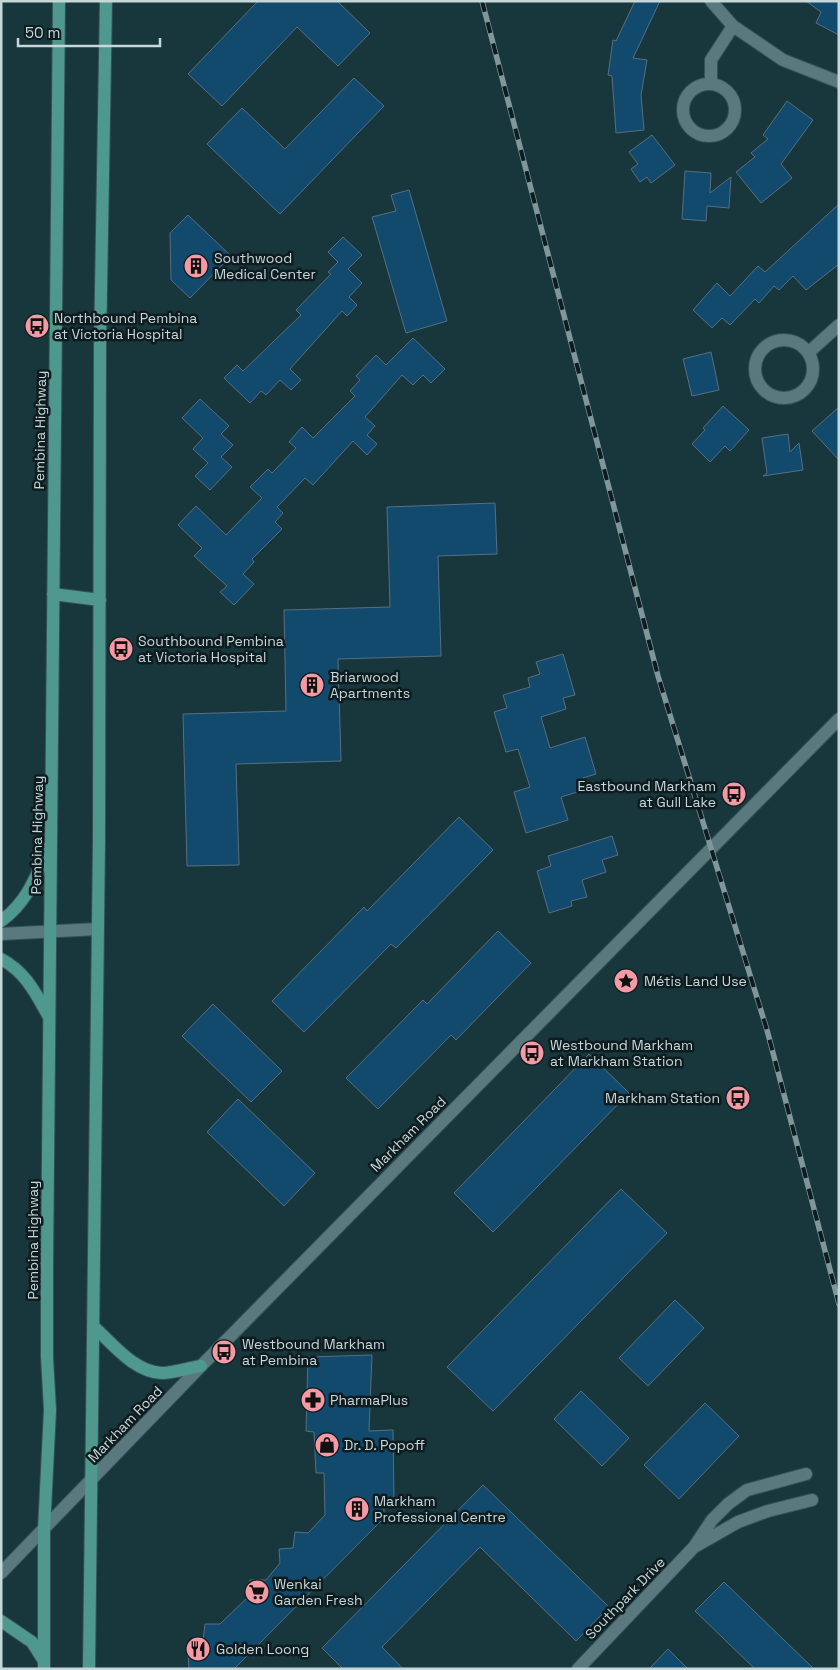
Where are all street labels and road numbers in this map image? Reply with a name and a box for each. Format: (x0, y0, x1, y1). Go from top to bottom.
street label: Pembina Highway (30, 370, 50, 490)
street label: Pembina Highway (27, 775, 47, 895)
street label: Markham Road (366, 1092, 450, 1176)
street label: Pembina Highway (24, 1181, 42, 1299)
street label: Markham Road (84, 1382, 166, 1466)
street label: Southpark Drive (581, 1553, 669, 1643)

